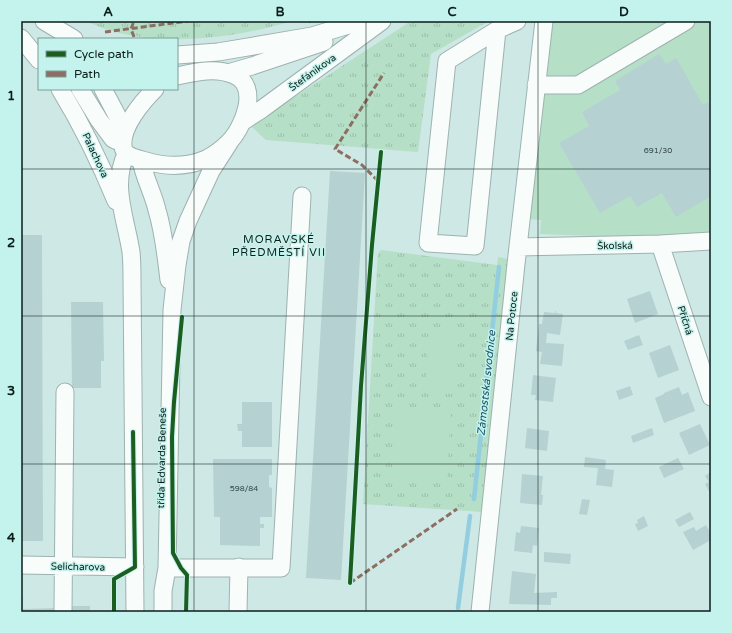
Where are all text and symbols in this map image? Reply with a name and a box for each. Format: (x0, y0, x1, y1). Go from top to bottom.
text: A (103, 4, 113, 20)
text: B (275, 4, 285, 20)
text: C (447, 4, 457, 20)
text: D (619, 4, 629, 20)
legend (38, 38, 178, 90)
text: Cycle path (74, 47, 133, 61)
street label: Štefánikova (287, 52, 339, 94)
text: Path (74, 67, 100, 81)
text: 1 (7, 88, 15, 104)
street label: Palachova (79, 131, 111, 180)
house number: 691/30 (644, 146, 672, 155)
district label: MORAVSKÉ PŘEDMĚSTÍ VII (232, 232, 326, 259)
text: 2 (7, 235, 15, 251)
street label: Školská (597, 240, 633, 252)
street label: Na Potoce (503, 290, 521, 341)
street label: Příčná (675, 304, 695, 336)
water label: Zámostská svodnice (475, 329, 499, 436)
text: 3 (7, 383, 15, 399)
street label: třída Edvarda Beneše (155, 407, 169, 509)
house number: 598/84 (230, 484, 258, 493)
text: 4 (7, 530, 16, 546)
street label: Selicharova (51, 561, 105, 573)

